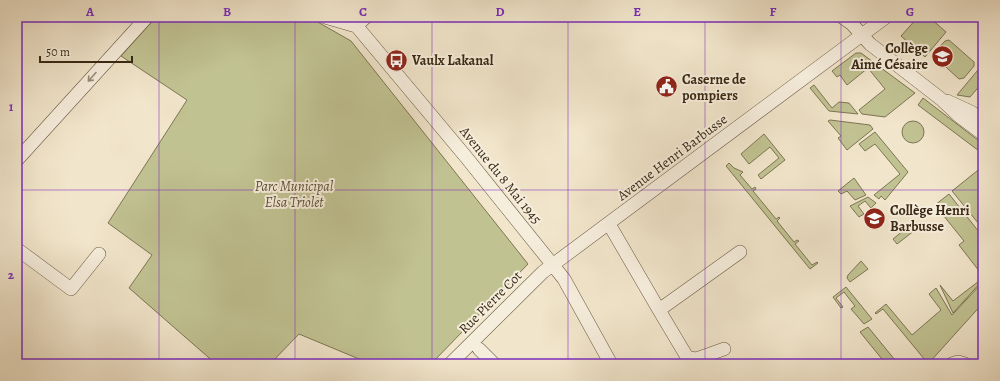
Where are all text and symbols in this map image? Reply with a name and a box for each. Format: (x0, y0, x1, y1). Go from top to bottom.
text: A (85, 3, 95, 20)
text: B (223, 3, 231, 20)
text: C (359, 3, 367, 20)
text: D (495, 3, 505, 20)
text: E (633, 3, 641, 20)
text: F (770, 3, 777, 20)
text: G (906, 3, 914, 20)
scale bar (40, 38, 132, 64)
place label: Collège Aimé Césaire (850, 39, 929, 74)
school or university icon: Collège Aimé Césaire (930, 43, 956, 69)
text: 50 m (46, 44, 70, 60)
bus stop icon: Vaulx Lakanal (384, 47, 410, 73)
place label: Vaulx Lakanal (411, 51, 494, 70)
place label: Caserne de pompiers (682, 70, 747, 105)
one-way arrow (88, 72, 97, 82)
public building icon: Caserne de pompiers (654, 74, 680, 100)
text: 1 (9, 98, 14, 115)
street label: Avenue Henri Barbusse (613, 110, 731, 206)
street label: Avenue du 8 Mai 1945 (455, 122, 546, 228)
park label: Parc Municipal Elsa Triolet (255, 177, 334, 212)
place label: Collège Henri Barbusse (890, 201, 970, 236)
school or university icon: Collège Henri Barbusse (862, 205, 888, 231)
text: 2 (8, 266, 15, 283)
street label: Rue Pierre Cot (455, 266, 526, 338)

